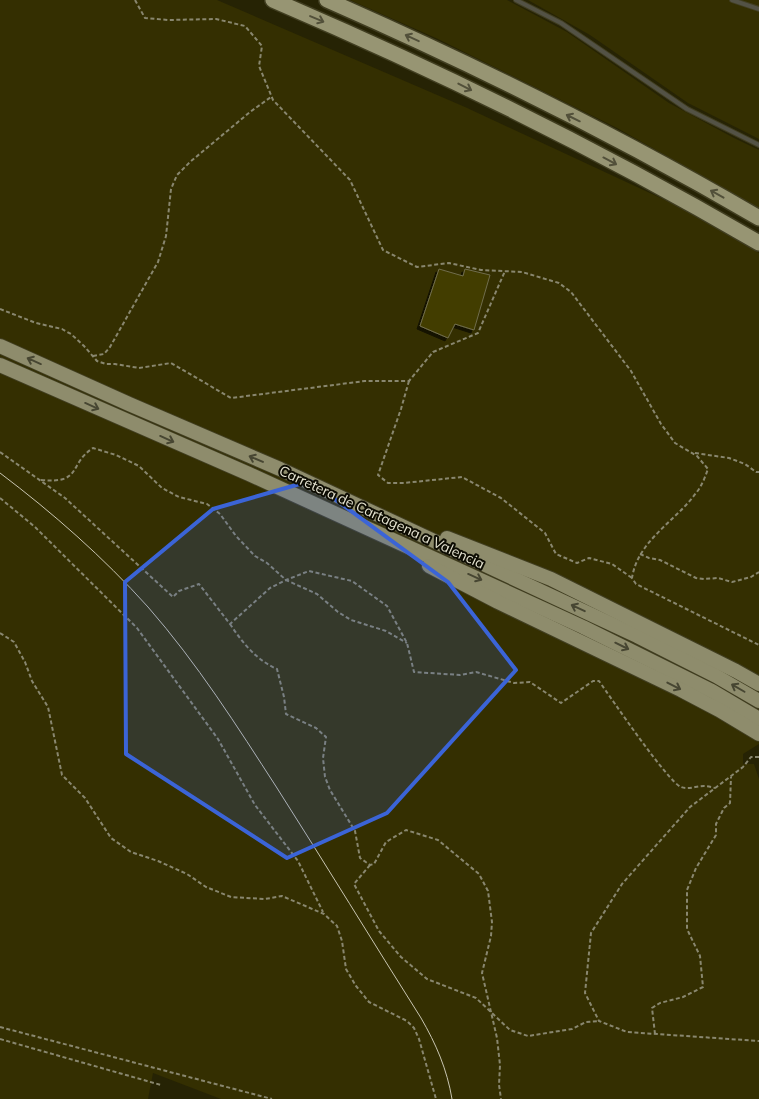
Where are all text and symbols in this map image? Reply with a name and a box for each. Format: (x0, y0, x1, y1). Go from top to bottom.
one-way arrow (310, 16, 325, 25)
one-way arrow (405, 33, 420, 43)
one-way arrow (457, 83, 472, 92)
one-way arrow (566, 112, 581, 122)
one-way arrow (602, 157, 617, 166)
one-way arrow (709, 189, 724, 199)
one-way arrow (27, 356, 42, 366)
one-way arrow (84, 402, 99, 411)
one-way arrow (159, 435, 174, 445)
one-way arrow (249, 454, 264, 464)
street label: Carretera de Cartagena a Valencia (276, 461, 488, 573)
one-way arrow (467, 573, 482, 583)
one-way arrow (571, 603, 586, 613)
one-way arrow (615, 641, 630, 651)
one-way arrow (666, 682, 681, 691)
one-way arrow (731, 683, 745, 693)

